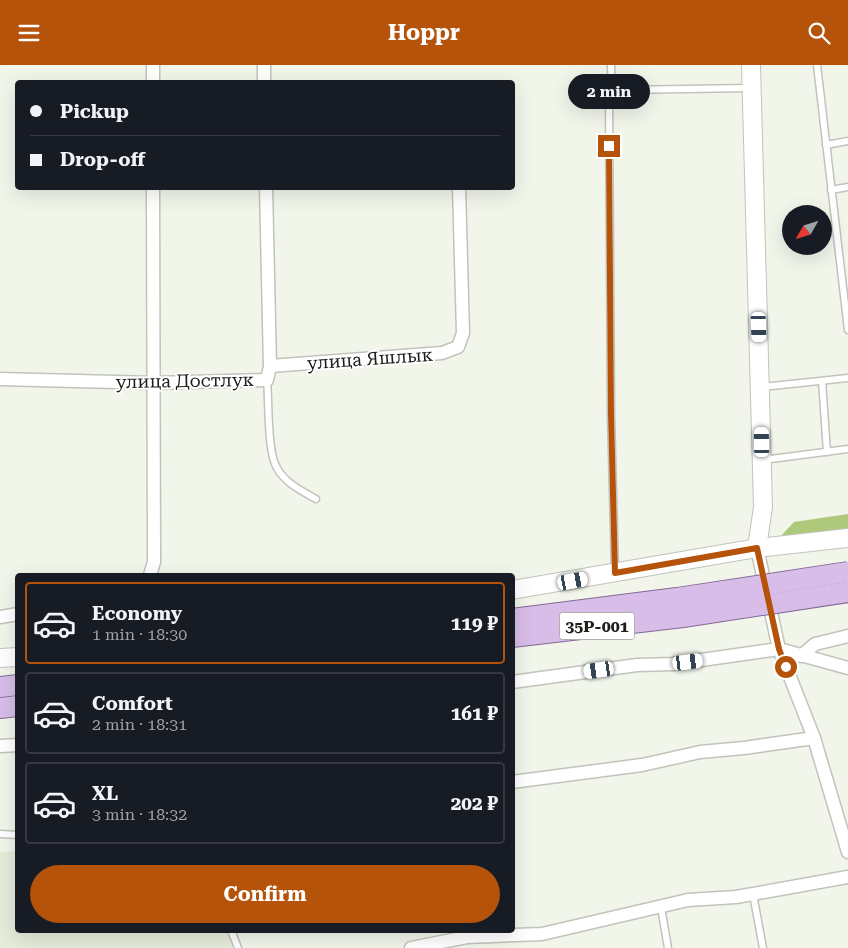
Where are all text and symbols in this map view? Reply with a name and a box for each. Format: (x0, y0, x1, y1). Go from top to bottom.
icon: menu (15, 19, 43, 47)
icon: search (805, 19, 833, 47)
text: Hoppr (388, 20, 460, 45)
callout: 2 min (568, 73, 650, 109)
text: 2 min (587, 82, 631, 101)
text: Pickup (60, 100, 129, 123)
route end (598, 135, 620, 157)
text: Drop-off (60, 148, 145, 171)
north arrow (782, 205, 832, 255)
map controls (782, 205, 832, 255)
car (750, 312, 767, 342)
street label: улица Яшлык (306, 344, 434, 373)
street label: улица Достлук (116, 369, 254, 392)
car (754, 427, 769, 457)
car (556, 571, 589, 591)
icon: car (32, 601, 77, 646)
text: Economy (92, 602, 182, 625)
text: 119 ₽ (451, 612, 498, 635)
road number: 35Р-001 (560, 613, 634, 639)
text: 1 min · 18:30 (92, 625, 187, 644)
car (672, 653, 703, 671)
route start (775, 656, 797, 678)
car (583, 660, 614, 680)
icon: car (32, 691, 77, 736)
text: Comfort (92, 692, 173, 715)
text: 161 ₽ (451, 702, 498, 725)
text: 2 min · 18:31 (92, 715, 187, 734)
icon: car (32, 781, 77, 826)
text: XL (92, 782, 118, 805)
text: 202 ₽ (451, 792, 498, 815)
text: 3 min · 18:32 (92, 805, 187, 824)
button: Confirm (30, 865, 500, 923)

